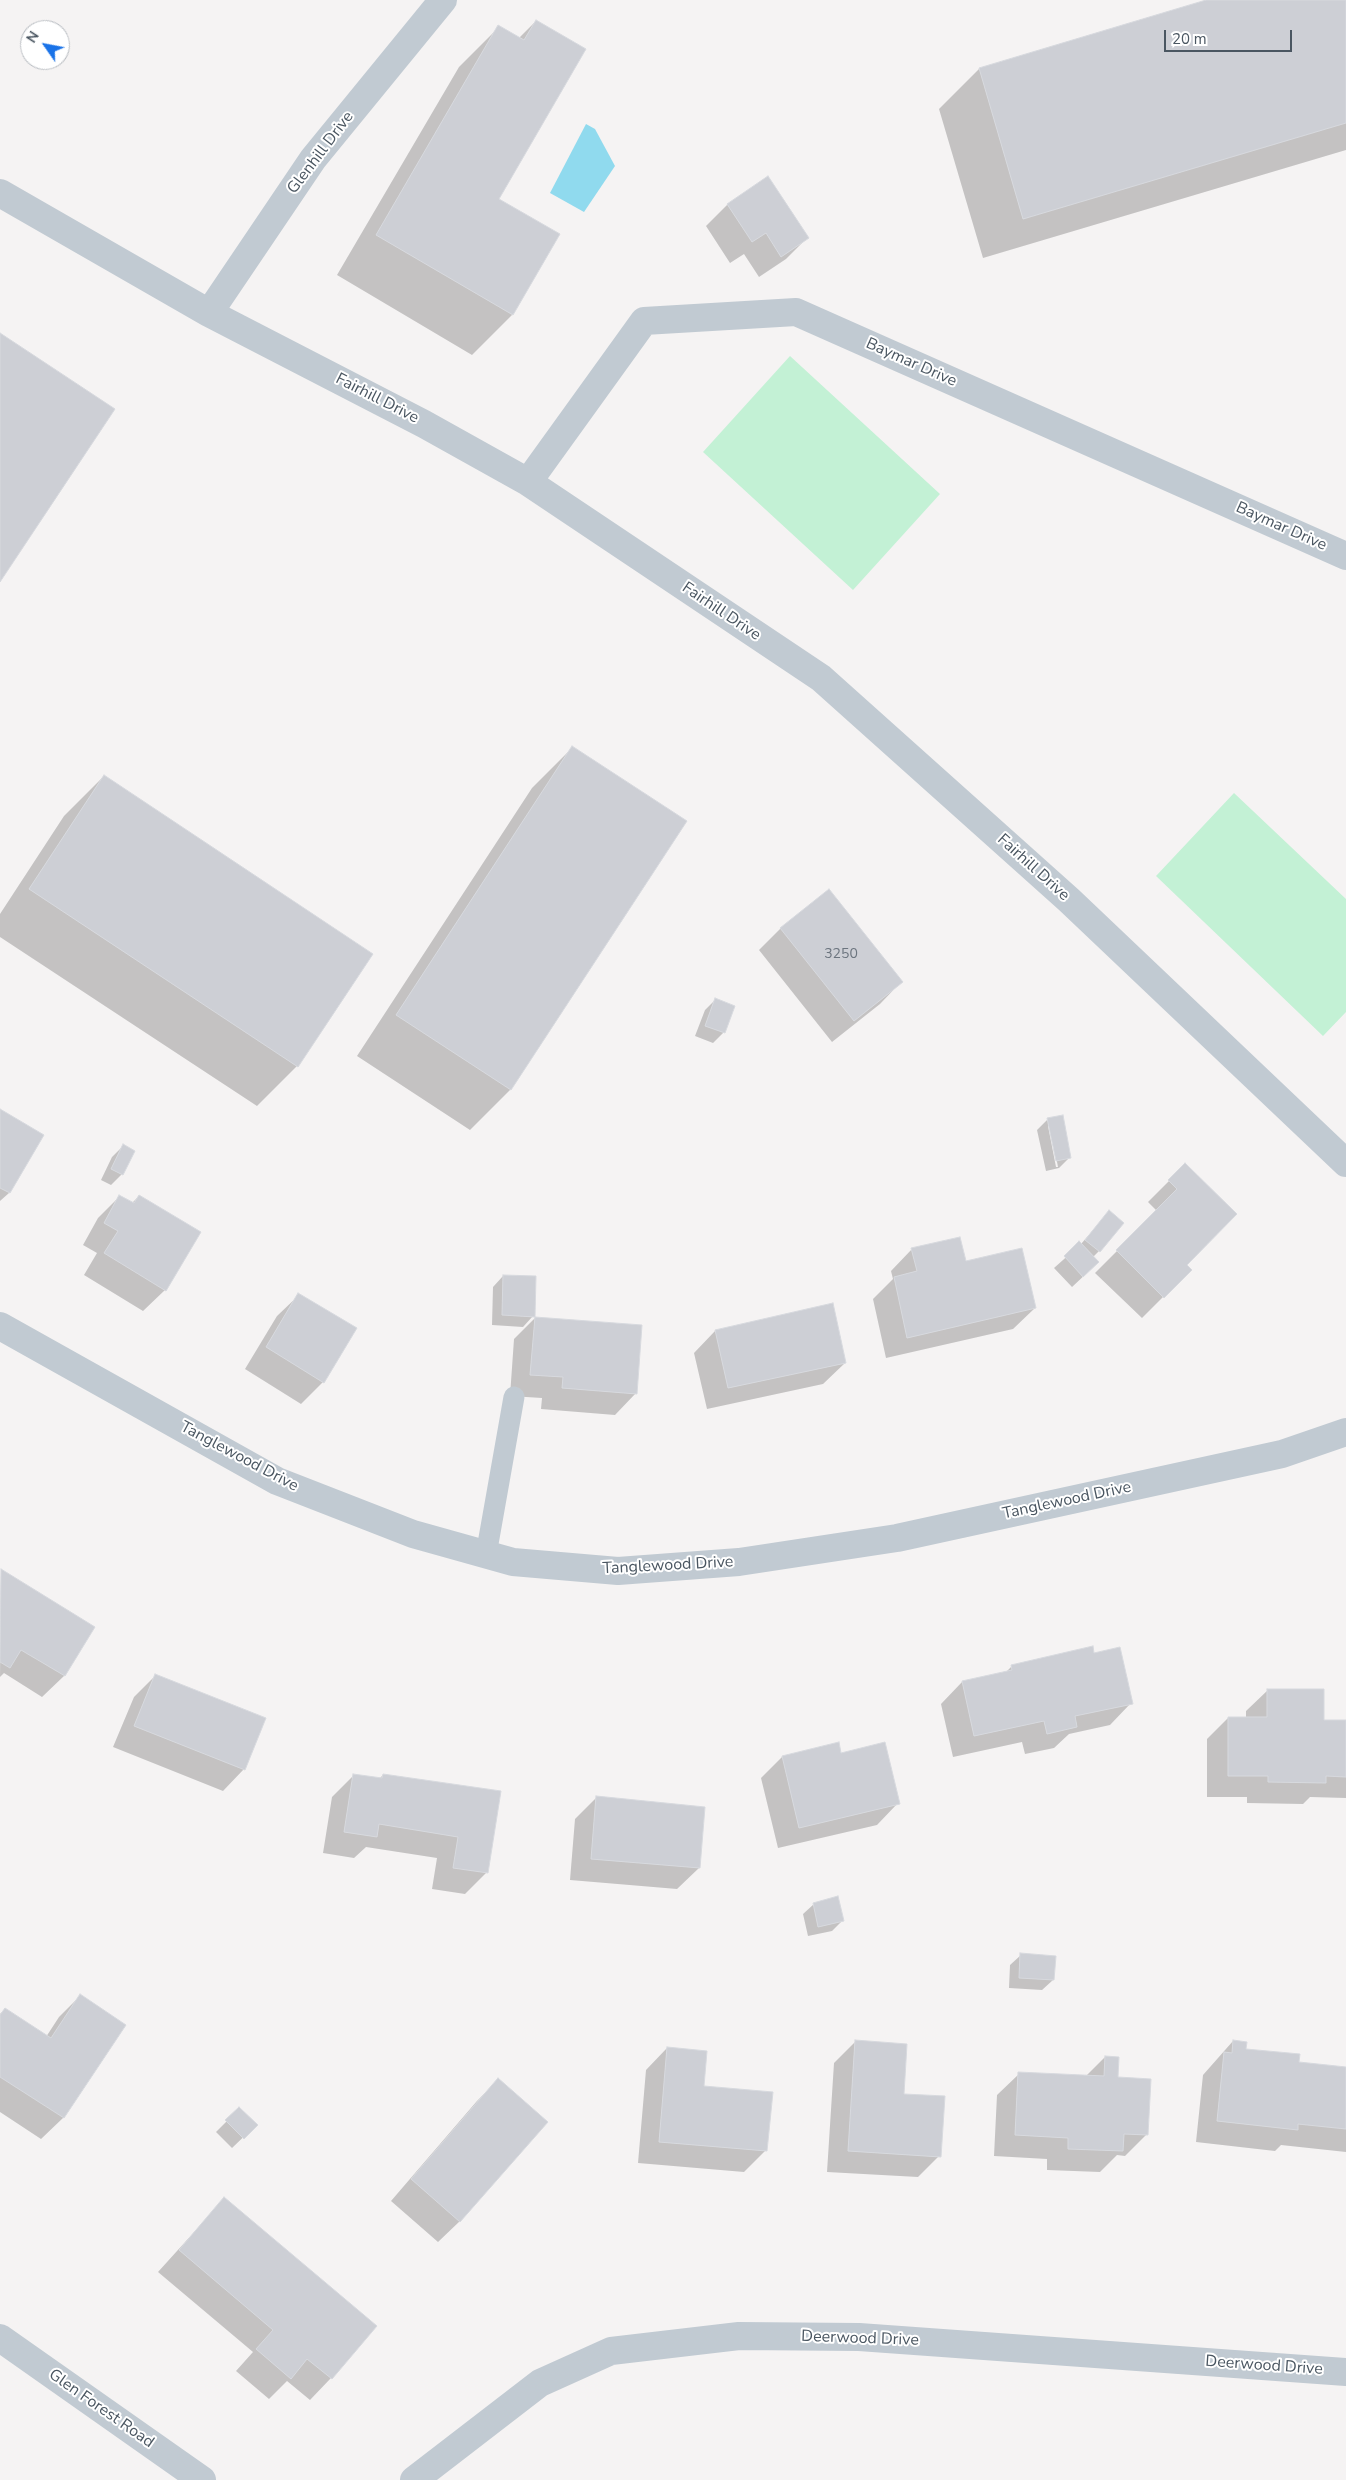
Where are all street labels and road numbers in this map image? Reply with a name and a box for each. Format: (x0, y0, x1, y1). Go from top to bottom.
street label: Glenhill Drive (284, 108, 358, 198)
street label: Baymar Drive (863, 334, 959, 392)
street label: Fairhill Drive (332, 370, 422, 428)
street label: Baymar Drive (1233, 498, 1329, 556)
street label: Fairhill Drive (678, 579, 764, 645)
street label: Fairhill Drive (993, 831, 1073, 905)
street label: Tanglewood Drive (177, 1418, 301, 1496)
street label: Tanglewood Drive (1001, 1478, 1133, 1524)
street label: Tanglewood Drive (602, 1553, 734, 1579)
street label: Deerwood Drive (801, 2327, 919, 2351)
street label: Deerwood Drive (1205, 2352, 1323, 2380)
street label: Glen Forest Road (45, 2366, 157, 2452)

